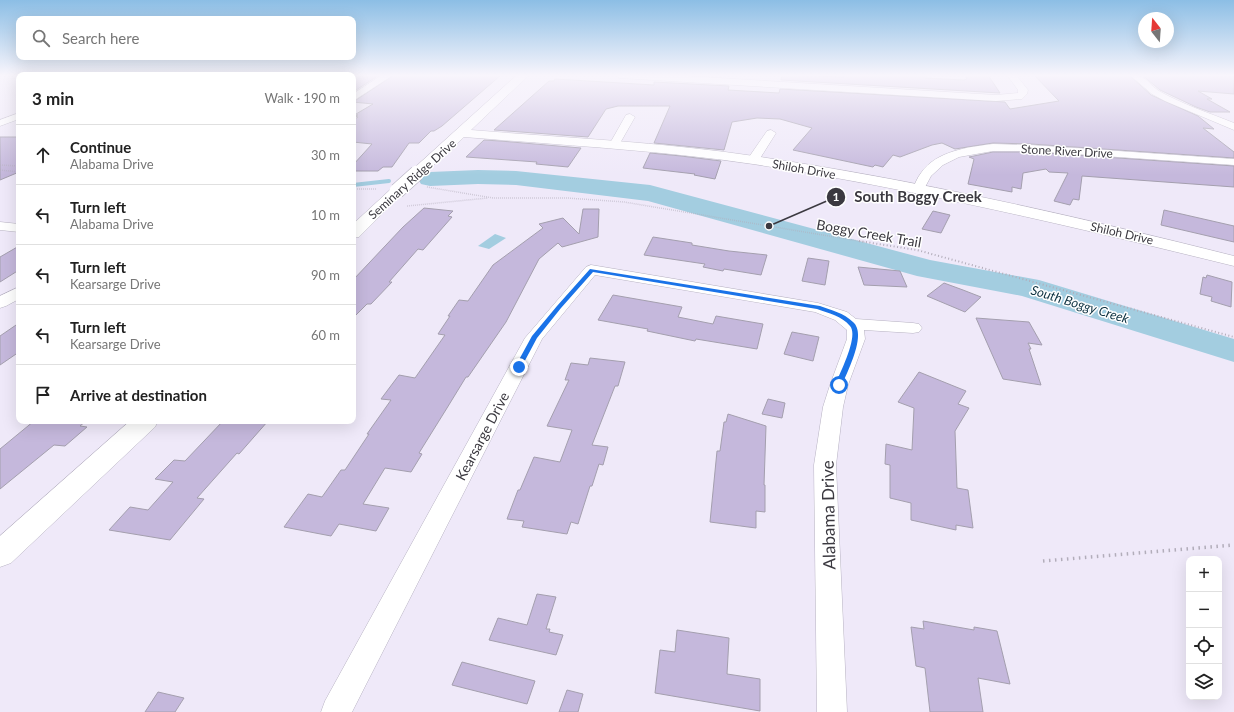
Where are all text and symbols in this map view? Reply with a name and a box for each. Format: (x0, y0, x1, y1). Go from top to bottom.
north arrow (1138, 12, 1174, 48)
search box (16, 16, 356, 60)
icon: search (30, 27, 52, 49)
text: Search here (62, 29, 139, 47)
text: 3 min (32, 88, 74, 109)
text: Walk · 190 m (264, 90, 340, 106)
street label: Seminary Ridge Drive (365, 136, 459, 222)
text: Continue (70, 138, 131, 156)
street label: Stone River Drive (1021, 141, 1113, 161)
icon: ahead (32, 144, 54, 166)
text: 30 m (311, 147, 340, 163)
text: Alabama Drive (70, 156, 154, 172)
street label: Shiloh Drive (771, 156, 837, 182)
callout: South Boggy Creek (826, 183, 990, 210)
text: South Boggy Creek (854, 187, 983, 205)
text: 1 (833, 189, 840, 204)
text: Turn left (70, 198, 126, 216)
icon: left (32, 204, 54, 226)
text: 10 m (311, 207, 340, 223)
street label: Boggy Creek Trail (815, 215, 923, 251)
text: Alabama Drive (70, 216, 154, 232)
street label: Shiloh Drive (1089, 218, 1155, 248)
text: Turn left (70, 258, 126, 276)
icon: left (32, 264, 54, 286)
text: 90 m (311, 267, 340, 283)
text: Kearsarge Drive (70, 276, 161, 292)
water label: South Boggy Creek (1029, 282, 1132, 327)
text: Turn left (70, 318, 126, 336)
icon: left (32, 324, 54, 346)
text: 60 m (311, 327, 340, 343)
text: Kearsarge Drive (70, 336, 161, 352)
route end (510, 358, 528, 376)
route start (830, 376, 848, 394)
icon: arrive (32, 384, 54, 406)
text: Arrive at destination (70, 386, 207, 404)
street label: Kearsarge Drive (452, 389, 512, 483)
street label: Alabama Drive (817, 460, 839, 570)
map controls (1186, 556, 1222, 700)
button: + (1186, 556, 1222, 592)
button: − (1186, 592, 1222, 628)
button: locate (1186, 628, 1222, 664)
button: layers (1186, 664, 1222, 700)

